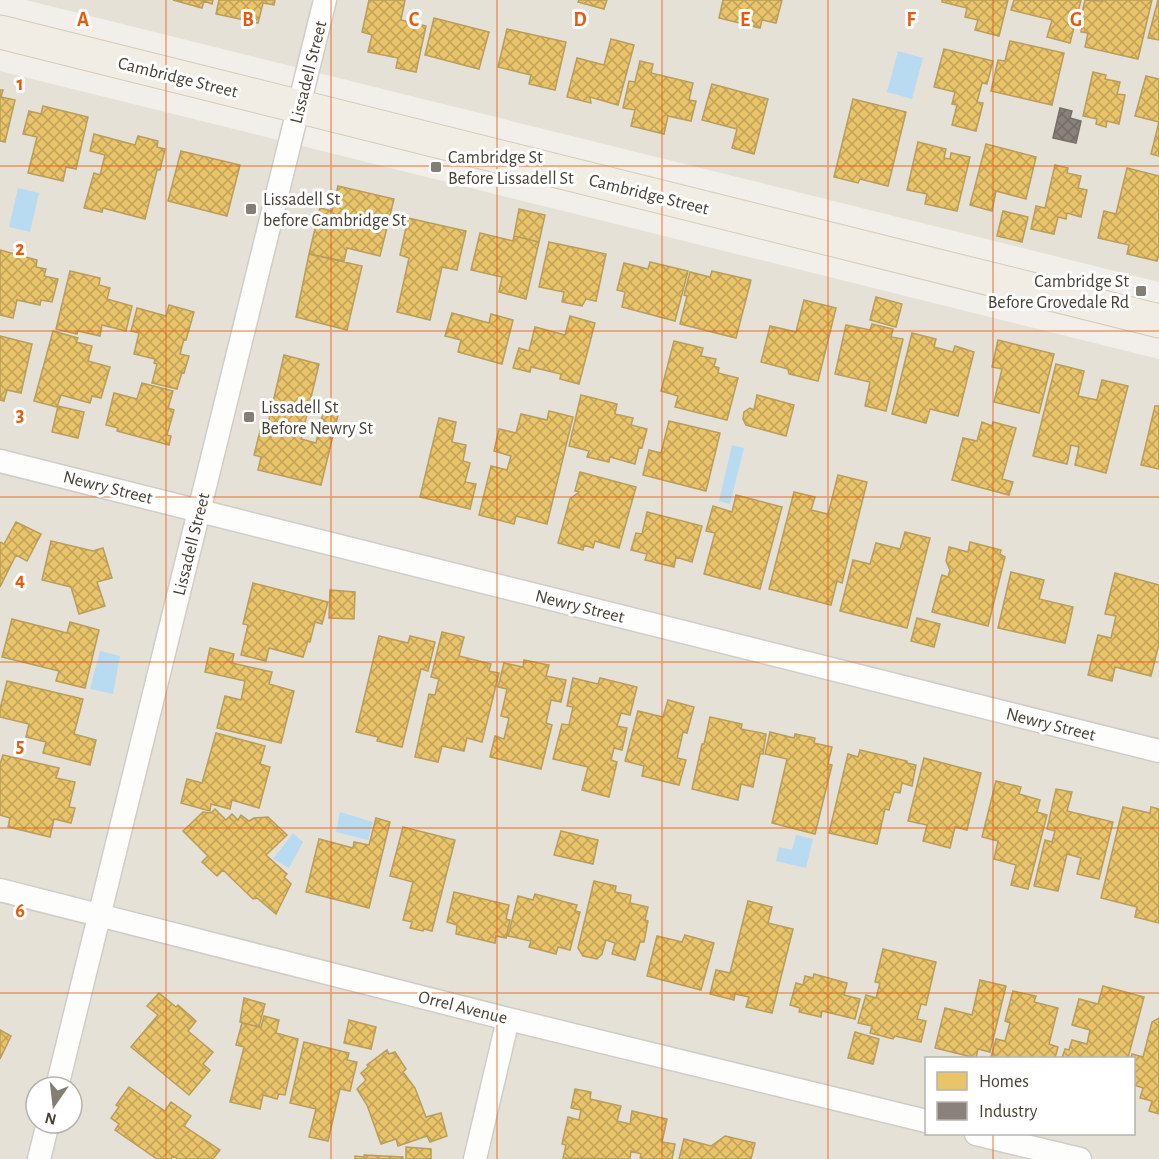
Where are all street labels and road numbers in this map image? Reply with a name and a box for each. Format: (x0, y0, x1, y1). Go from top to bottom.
street label: Lissadell Street (287, 19, 331, 126)
street label: Cambridge Street (116, 54, 240, 102)
street label: Cambridge Street (587, 171, 711, 219)
street label: Newry Street (61, 468, 155, 508)
street label: Lissadell Street (170, 491, 214, 598)
street label: Newry Street (533, 587, 627, 627)
street label: Newry Street (1004, 705, 1098, 745)
street label: Orrel Avenue (416, 988, 509, 1028)

